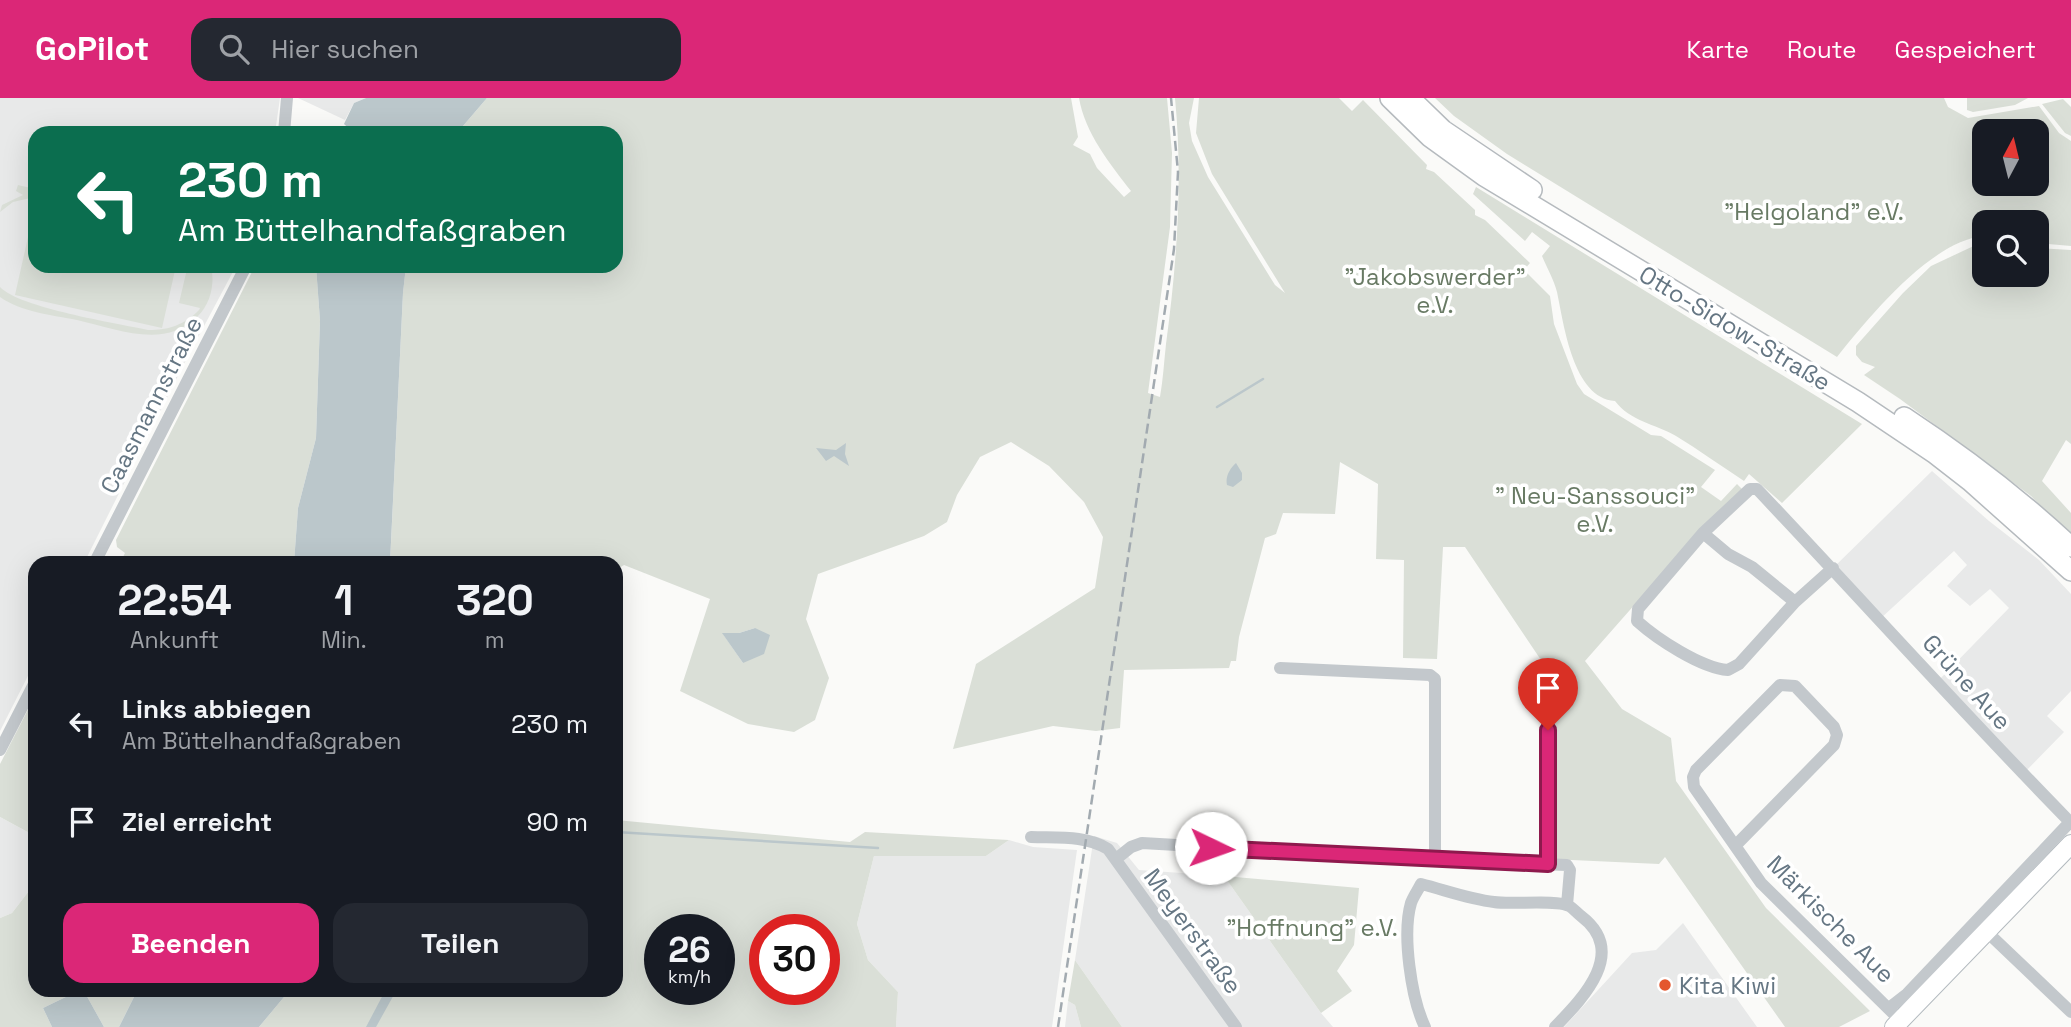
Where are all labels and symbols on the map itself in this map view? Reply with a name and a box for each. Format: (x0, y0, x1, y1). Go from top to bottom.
north arrow (1972, 119, 2049, 196)
park label: "Helgoland" e.V. (1724, 196, 1904, 227)
street label: Otto-Sidow-Straße (1633, 258, 1837, 398)
park label: "Jakobswerder" e.V. (1344, 261, 1526, 320)
street label: Caasmannstraße (93, 311, 209, 499)
park label: " Neu-Sanssouci" e.V. (1495, 480, 1695, 539)
street label: Grüne Aue (1916, 628, 2018, 736)
pin (1518, 658, 1578, 730)
position arrow (1174, 811, 1248, 885)
street label: Märkische Aue (1761, 849, 1901, 989)
street label: Meyerstraße (1137, 862, 1249, 1000)
park label: "Hoffnung" e.V. (1226, 912, 1398, 943)
speed limit sign: 30 (749, 914, 840, 1005)
place label: Kita Kiwi (1679, 970, 1776, 1001)
marker: Kita Kiwi (1657, 977, 1673, 993)

